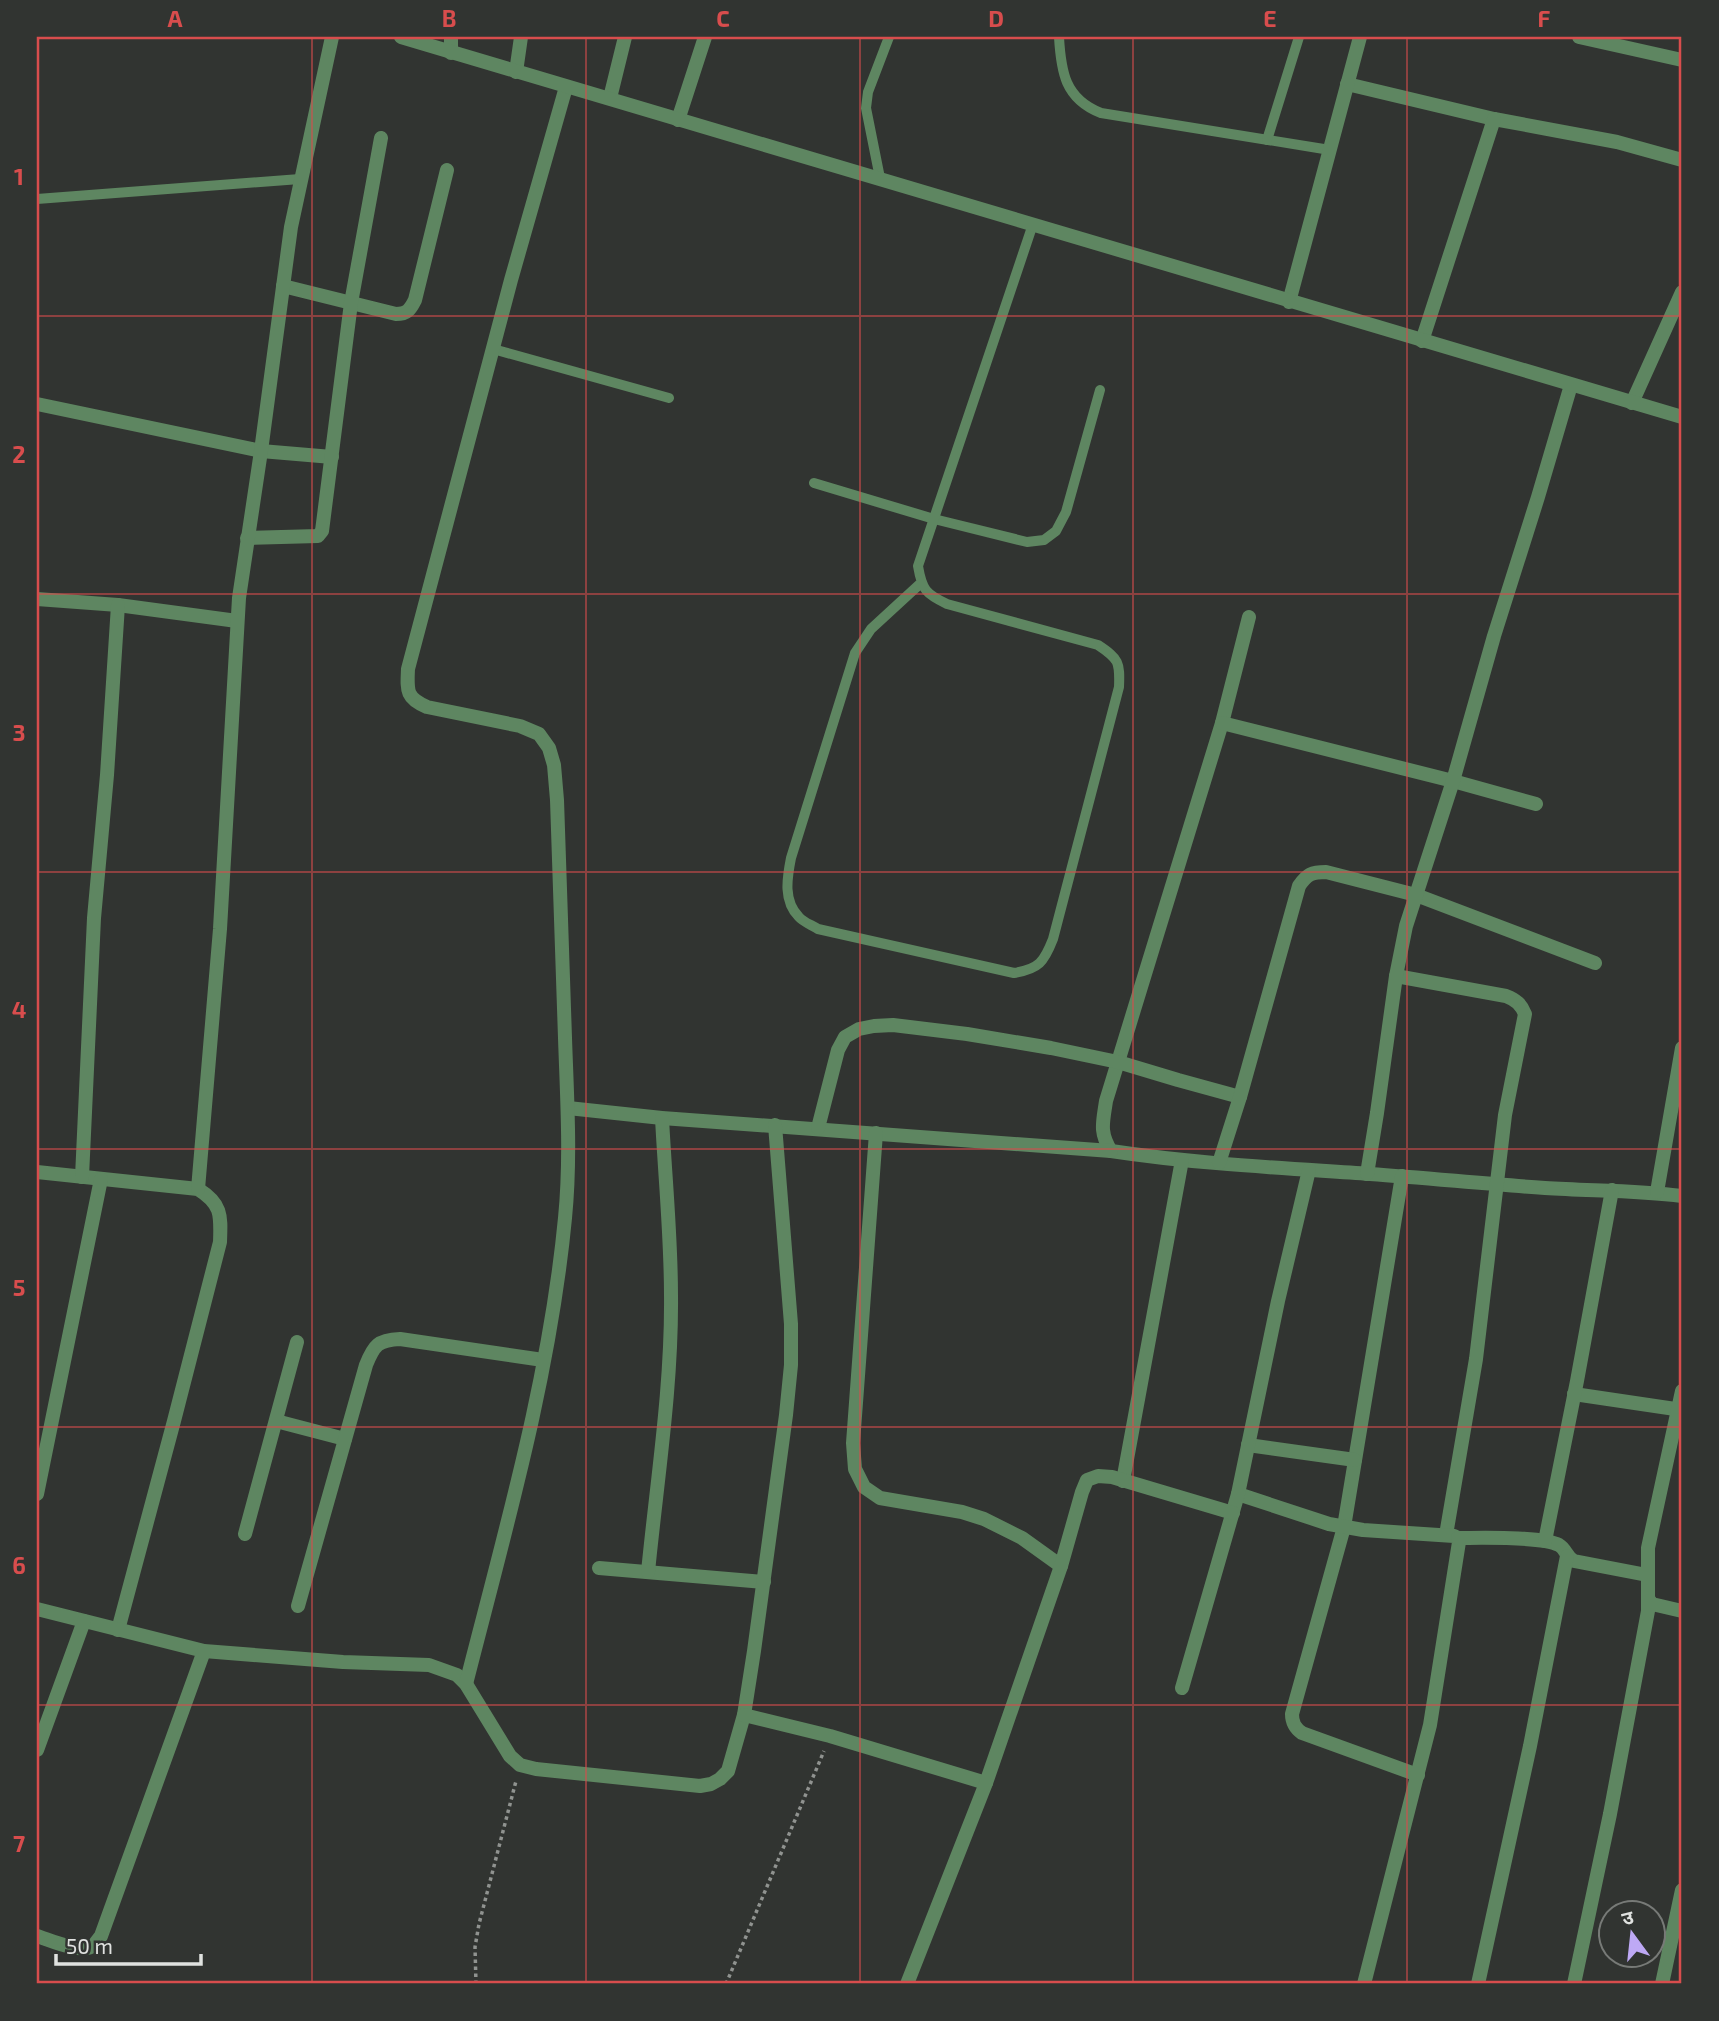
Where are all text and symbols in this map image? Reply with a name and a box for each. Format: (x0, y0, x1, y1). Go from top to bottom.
text: A (167, 4, 183, 32)
text: B (442, 4, 456, 32)
text: C (716, 4, 730, 32)
text: D (988, 4, 1004, 32)
text: E (1263, 4, 1277, 32)
text: F (1538, 4, 1551, 32)
text: 1 (14, 162, 24, 190)
text: 2 (12, 440, 26, 468)
text: 3 (12, 718, 26, 746)
text: 4 (12, 995, 26, 1023)
text: 5 (13, 1273, 25, 1301)
text: 6 (12, 1551, 26, 1579)
text: 7 (13, 1829, 25, 1857)
north arrow (1596, 1898, 1666, 1968)
text: उ (1619, 1904, 1637, 1930)
scale bar (56, 1923, 201, 1967)
text: 50 m (66, 1933, 113, 1958)

